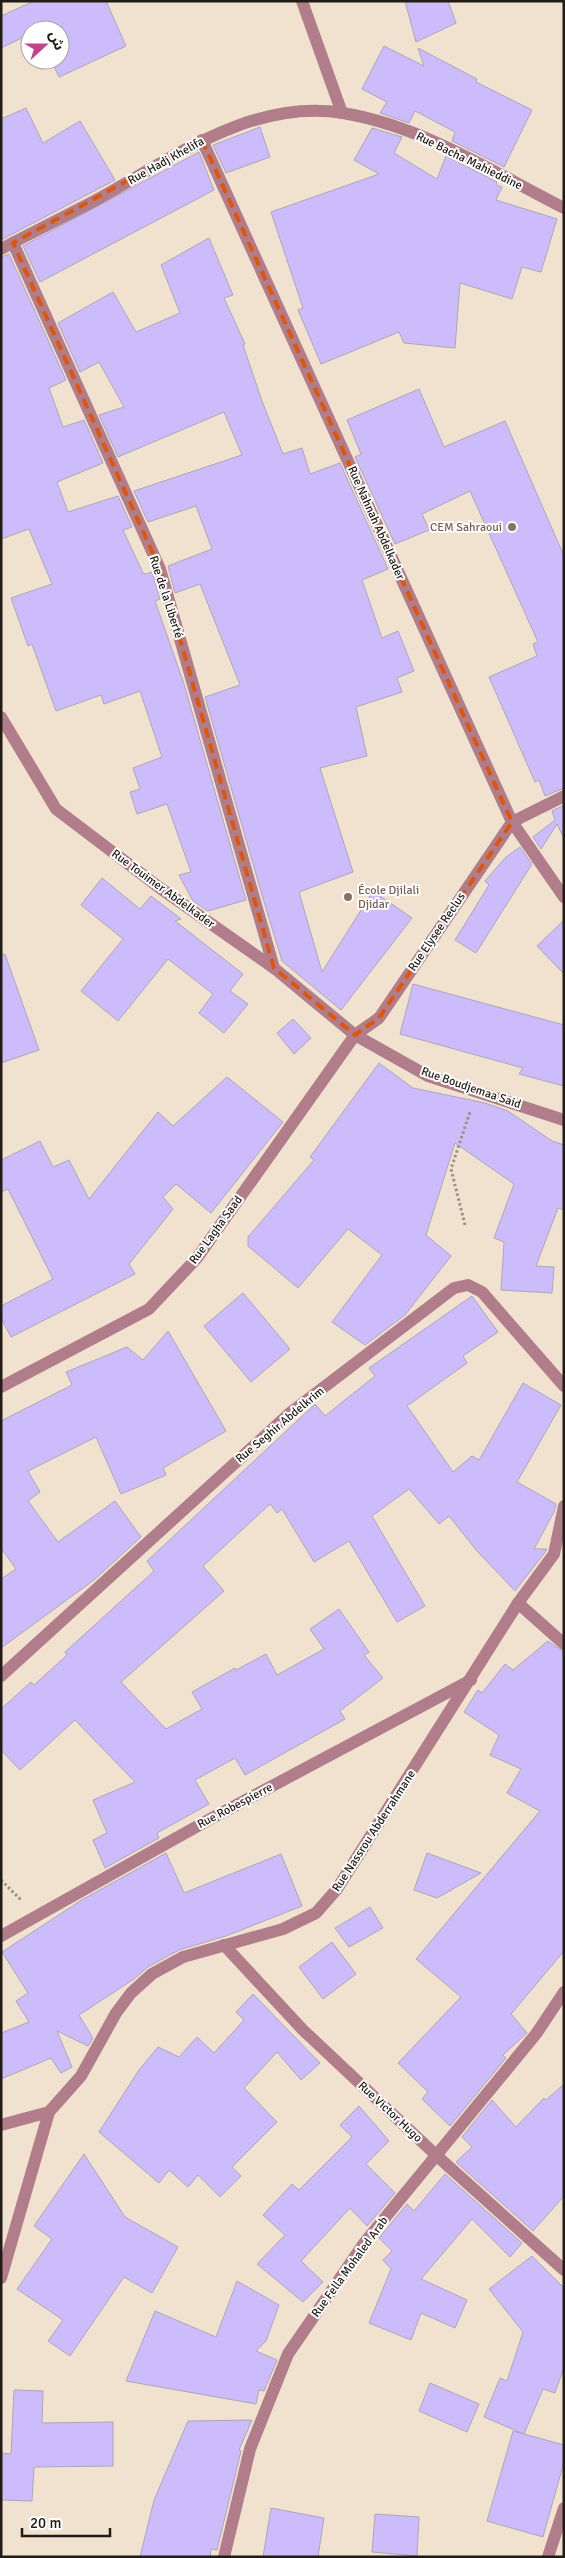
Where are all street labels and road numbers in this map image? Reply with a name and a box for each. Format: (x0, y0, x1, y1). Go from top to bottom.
street label: Rue Bacha Mahieddine (413, 129, 525, 193)
street label: Rue Hadj Khelifa (125, 134, 207, 188)
street label: Rue Nahnah Abdelkader (344, 464, 408, 583)
street label: Rue de la Liberté (146, 554, 186, 640)
street label: Rue Touimer Abdelkader (108, 846, 218, 932)
street label: Rue Elysee Reclus (405, 890, 469, 974)
street label: Rue Boudjemaa Said (419, 1064, 523, 1112)
street label: Rue Lagha Saad (186, 1193, 246, 1267)
street label: Rue Seghir Abdelkrim (233, 1384, 327, 1466)
street label: Rue Nassrou Abderrahmane (329, 1767, 419, 1895)
street label: Rue Robespierre (195, 1780, 275, 1832)
street label: Rue Victor Hugo (355, 2078, 425, 2146)
street label: Rue Fella Mohaled Arab (308, 2214, 392, 2320)

